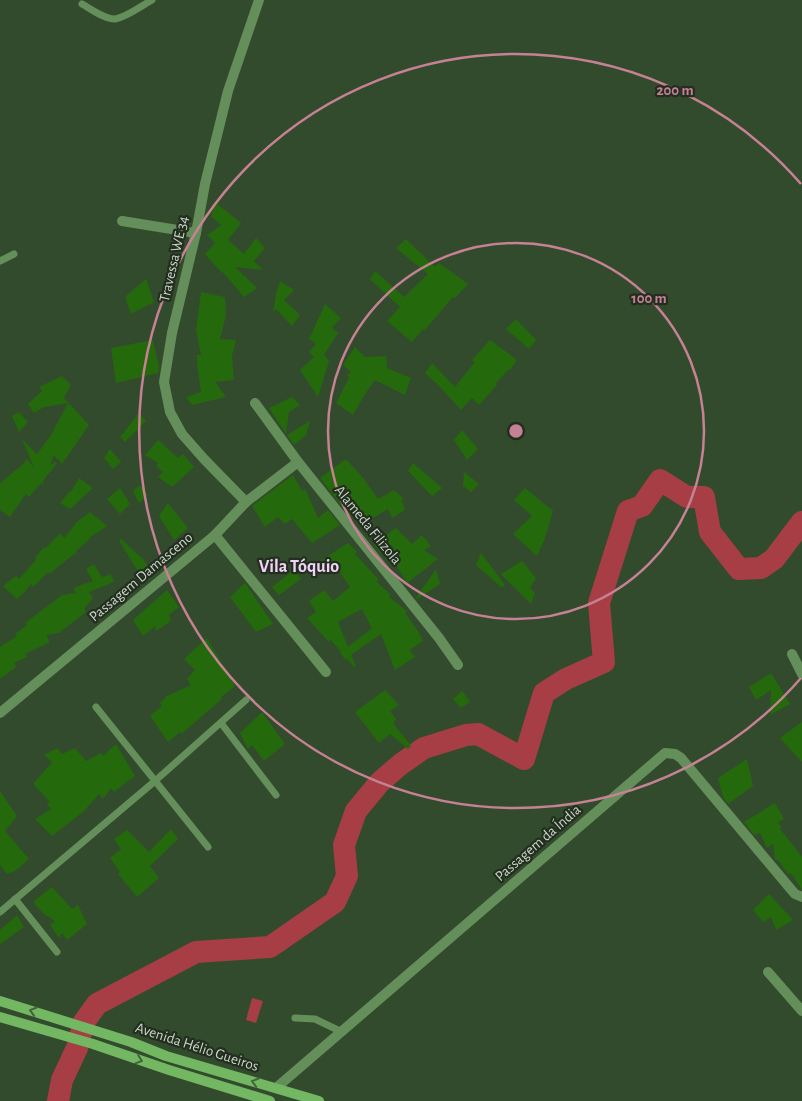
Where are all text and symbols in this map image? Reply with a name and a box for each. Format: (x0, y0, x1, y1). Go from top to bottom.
text: 200 m (656, 83, 694, 98)
street label: Travessa WE 34 (157, 215, 191, 303)
text: 100 m (631, 291, 667, 306)
centre of rings (507, 422, 525, 440)
street label: Alameda Filizola (332, 483, 404, 567)
street label: Passagem Damasceno (86, 530, 196, 624)
district label: Vila Tóquio (259, 558, 339, 576)
street label: Passagem da Índia (491, 800, 584, 884)
one-way arrow (29, 1006, 37, 1016)
street label: Avenida Hélio Gueiros (134, 1020, 260, 1074)
one-way arrow (134, 1054, 143, 1064)
one-way arrow (252, 1077, 260, 1087)

